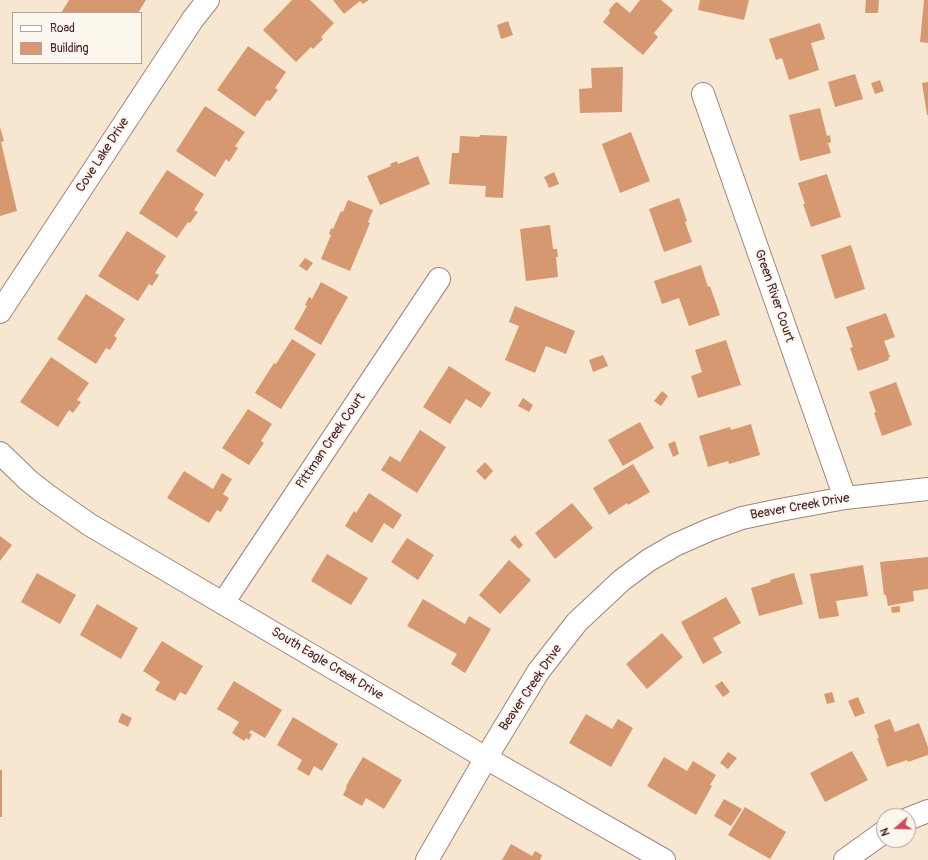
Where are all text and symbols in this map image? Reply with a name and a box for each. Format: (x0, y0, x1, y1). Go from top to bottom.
legend (12, 12, 142, 64)
text: Road (50, 21, 75, 36)
text: Building (50, 41, 89, 56)
street label: Cove Lake Drive (73, 115, 133, 195)
street label: Green River Court (751, 248, 797, 344)
street label: Pittman Creek Court (293, 390, 369, 492)
street label: Beaver Creek Drive (749, 491, 851, 523)
street label: South Eagle Creek Drive (268, 624, 386, 704)
street label: Beaver Creek Drive (496, 642, 566, 734)
north arrow (876, 808, 916, 848)
text: N (878, 826, 893, 838)

